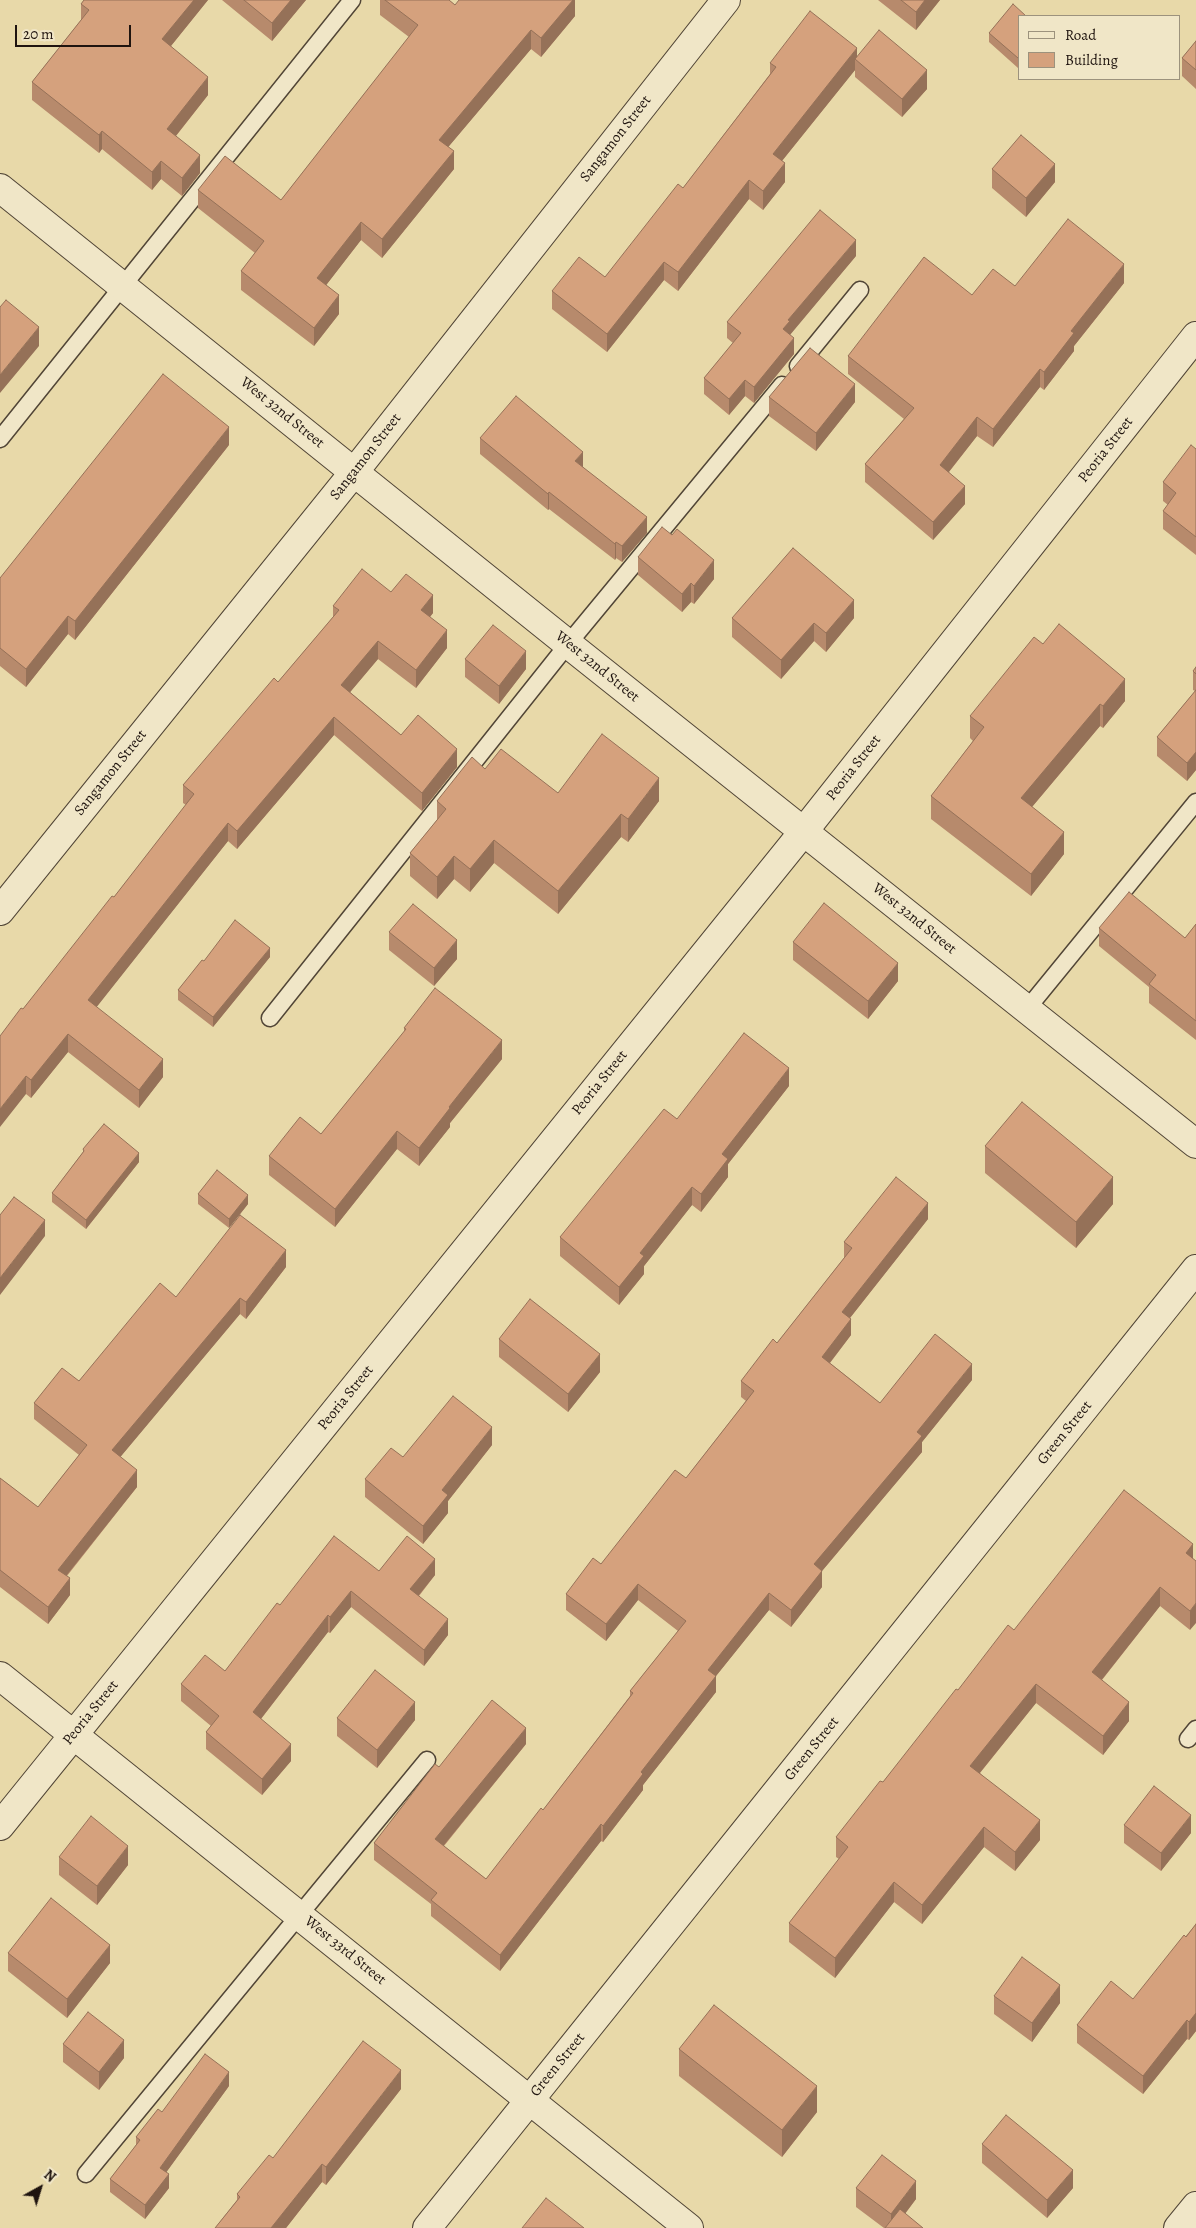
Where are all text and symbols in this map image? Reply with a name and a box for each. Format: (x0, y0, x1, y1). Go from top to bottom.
scale bar (18, 15, 134, 47)
legend (1018, 15, 1181, 80)
text: 20 m (23, 24, 54, 44)
text: Road (1065, 25, 1096, 45)
text: Building (1065, 50, 1118, 70)
street label: Sangamon Street (577, 92, 655, 186)
street label: West 32nd Street (236, 374, 328, 452)
street label: Sangamon Street (327, 410, 405, 504)
street label: Peoria Street (1075, 413, 1137, 487)
street label: West 32nd Street (551, 628, 643, 706)
street label: Sangamon Street (71, 726, 151, 820)
street label: Peoria Street (823, 731, 885, 805)
street label: West 32nd Street (868, 880, 960, 958)
street label: Peoria Street (568, 1047, 632, 1119)
street label: Peoria Street (314, 1362, 378, 1434)
street label: Green Street (1034, 1397, 1096, 1469)
street label: Peoria Street (59, 1677, 123, 1749)
street label: Green Street (781, 1713, 843, 1785)
street label: West 33rd Street (301, 1913, 389, 1989)
street label: Green Street (527, 2029, 589, 2101)
north arrow (15, 2163, 65, 2213)
text: N (40, 2165, 60, 2187)

